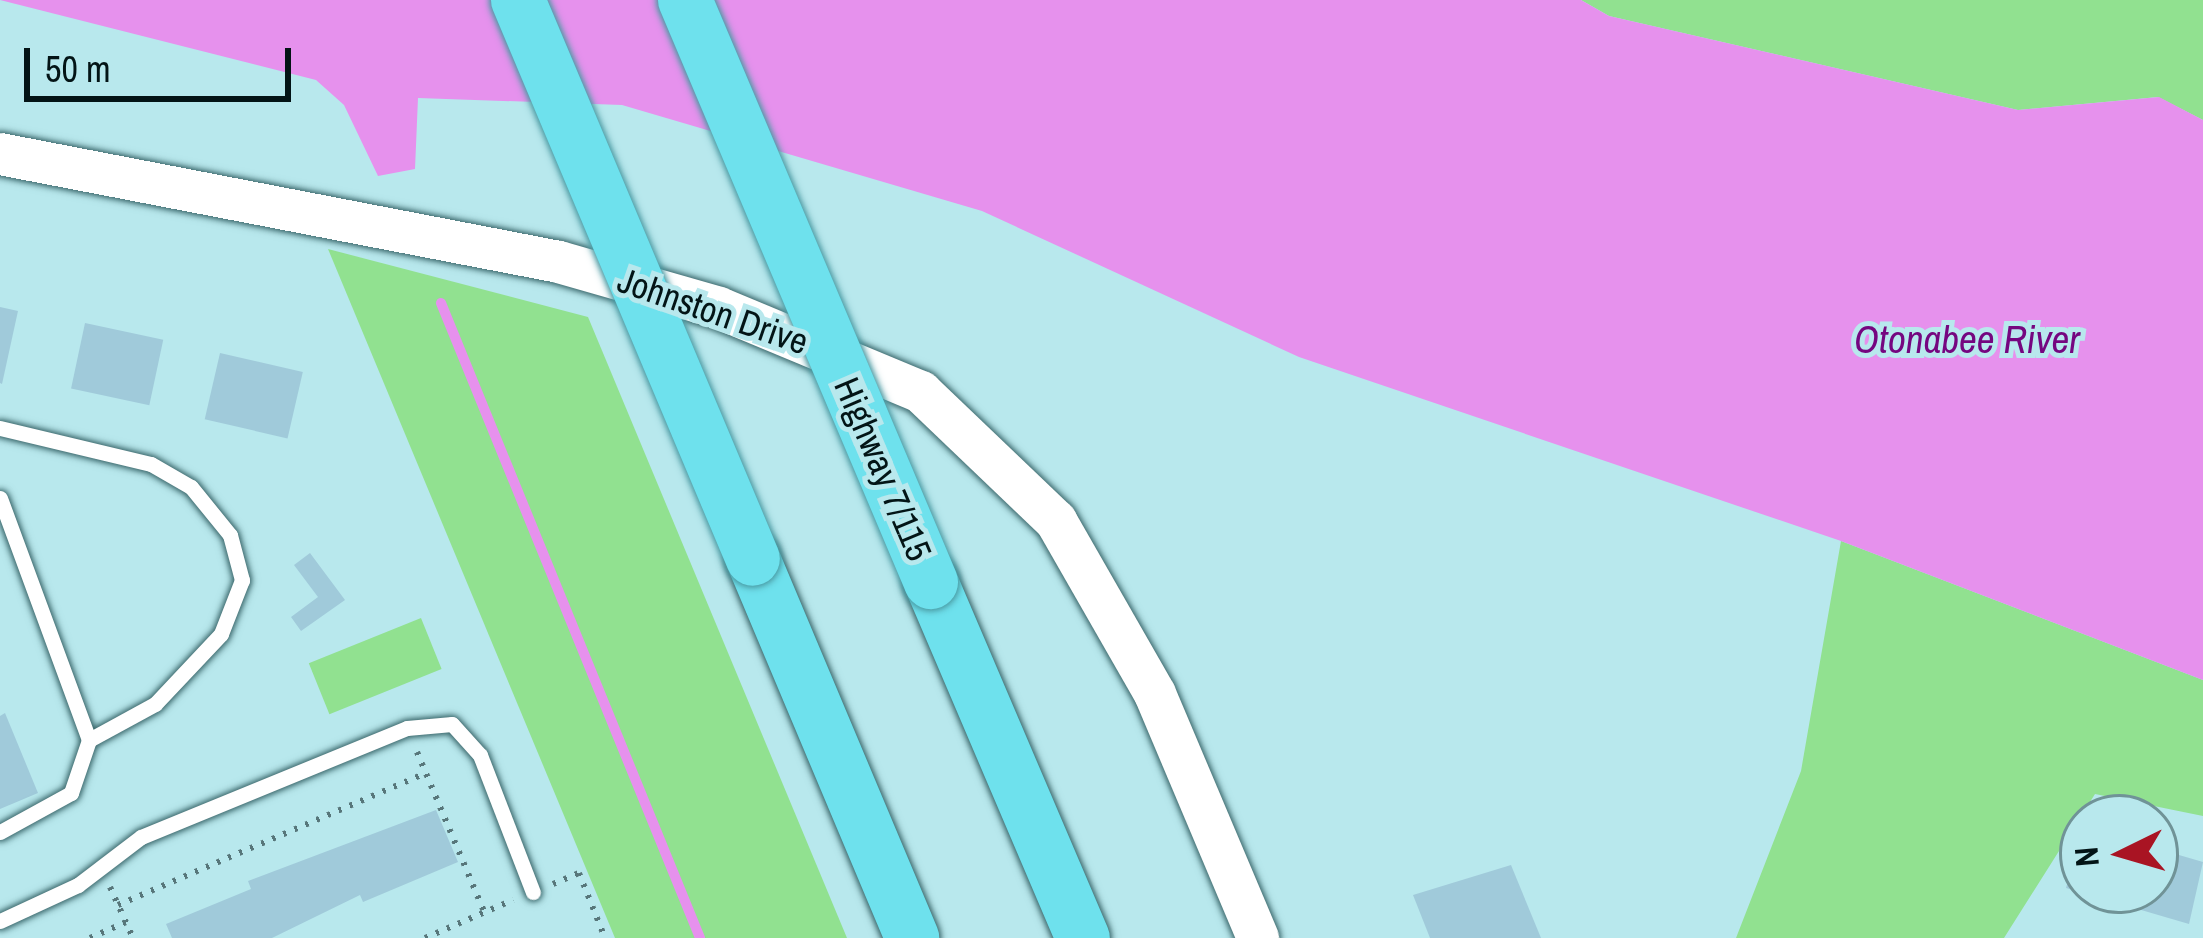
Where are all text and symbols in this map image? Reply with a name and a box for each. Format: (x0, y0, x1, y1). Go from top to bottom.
scale bar (30, 24, 297, 98)
text: 50 m (45, 45, 111, 93)
street label: Johnston Drive (612, 258, 814, 364)
water label: Otonabee River (1854, 316, 2080, 362)
street label: Highway 7/115 (825, 371, 941, 567)
north arrow (2059, 794, 2179, 914)
text: N (2063, 845, 2109, 869)

